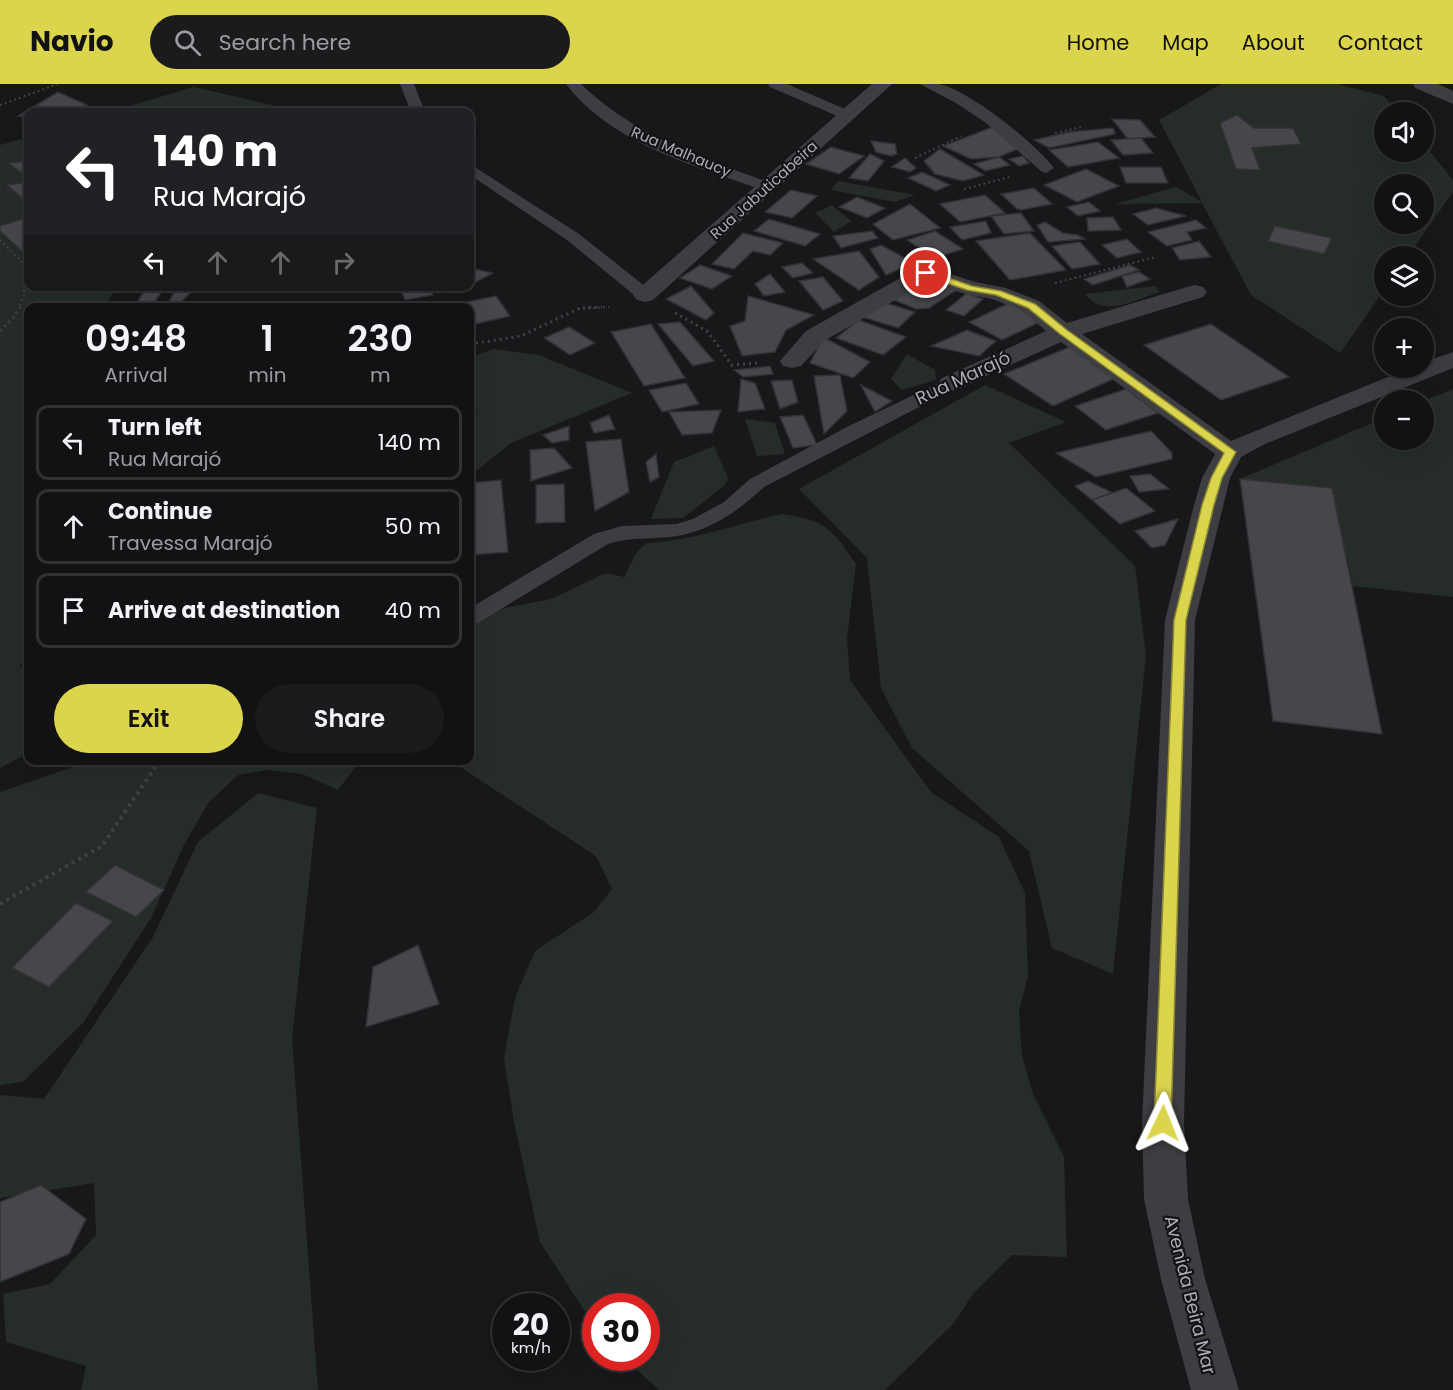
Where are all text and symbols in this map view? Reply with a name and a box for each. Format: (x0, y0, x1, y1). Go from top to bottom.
search box (150, 15, 570, 69)
text: Navio (30, 22, 114, 61)
icon: search (171, 26, 204, 59)
text: Search here (219, 27, 351, 58)
text: Home (1067, 28, 1129, 57)
text: Map (1162, 28, 1209, 57)
text: About (1242, 28, 1305, 57)
text: Contact (1338, 28, 1423, 57)
map controls (1374, 102, 1434, 450)
button: sound (1374, 102, 1434, 162)
street label: Rua Malhaucy (628, 121, 735, 182)
text: 140 m (153, 122, 278, 181)
icon: left (54, 132, 132, 210)
street label: Rua Jabuticabeira (705, 136, 822, 244)
button: search (1374, 174, 1434, 234)
text: Rua Marajó (153, 178, 306, 215)
icon: left (138, 246, 171, 279)
icon: ahead (201, 246, 234, 279)
icon: ahead (264, 246, 297, 279)
icon: right (327, 246, 360, 279)
button: layers (1374, 246, 1434, 306)
pin (900, 247, 951, 298)
icon: arrive (909, 256, 942, 289)
text: 09:48 (85, 313, 187, 364)
text: 1 (261, 313, 274, 364)
text: 230 (348, 313, 413, 364)
button: + (1374, 318, 1434, 378)
street label: Rua Marajó (911, 345, 1014, 410)
text: Arrival (105, 361, 168, 389)
text: min (248, 361, 287, 389)
text: m (370, 361, 391, 389)
button: − (1374, 390, 1434, 450)
text: Turn left (108, 412, 202, 443)
icon: left (57, 426, 90, 459)
text: 140 m (378, 427, 441, 458)
text: Rua Marajó (108, 445, 221, 473)
text: Continue (108, 496, 212, 527)
icon: ahead (57, 510, 90, 543)
text: 50 m (385, 511, 441, 542)
text: Travessa Marajó (108, 529, 273, 557)
icon: arrive (57, 594, 90, 627)
text: Arrive at destination (108, 595, 340, 626)
text: 40 m (385, 595, 441, 626)
button: Exit (54, 684, 243, 753)
button: Share (255, 684, 444, 753)
position arrow (1131, 1091, 1195, 1155)
street label: Avenida Beira Mar (1159, 1213, 1222, 1377)
speed limit sign: 30 (582, 1293, 660, 1371)
text: 20 (513, 1303, 549, 1346)
text: km/h (511, 1337, 551, 1358)

